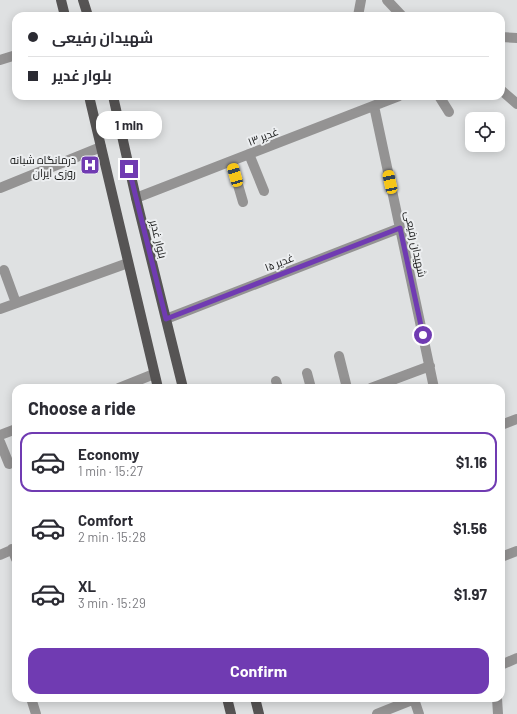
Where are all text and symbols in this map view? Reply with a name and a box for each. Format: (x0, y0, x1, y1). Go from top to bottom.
text: شهیدان رفیعی (52, 28, 153, 46)
text: بلوار غدیر (52, 66, 112, 84)
callout: 1 min (96, 111, 162, 139)
map controls (465, 112, 505, 152)
button: locate (465, 112, 505, 152)
text: 1 min (115, 117, 143, 133)
street label: ۱۳ غدیر (246, 124, 280, 149)
place label: درمانگاه شبانه روزی ایران (10, 153, 76, 180)
hospital icon: درمانگاه شبانه روزی ایران (79, 154, 101, 176)
route end (120, 160, 138, 178)
car (226, 162, 244, 188)
car (382, 169, 398, 195)
street label: شهیدان رفیعی (402, 210, 429, 279)
street label: بلوار غدیر (147, 217, 170, 260)
street label: ۱۵ غدیر (263, 251, 296, 274)
route start (414, 326, 432, 344)
text: Choose a ride (28, 397, 136, 419)
icon: car (30, 444, 66, 480)
text: Economy (78, 445, 139, 463)
text: $1.16 (456, 453, 487, 471)
text: 1 min · 15:27 (78, 463, 143, 479)
icon: car (30, 510, 66, 546)
text: Comfort (78, 511, 133, 529)
text: $1.56 (453, 519, 487, 537)
text: 2 min · 15:28 (78, 529, 146, 545)
icon: car (30, 576, 66, 612)
text: XL (78, 577, 96, 595)
text: $1.97 (454, 585, 487, 603)
text: 3 min · 15:29 (78, 595, 146, 611)
button: Confirm (28, 648, 489, 694)

